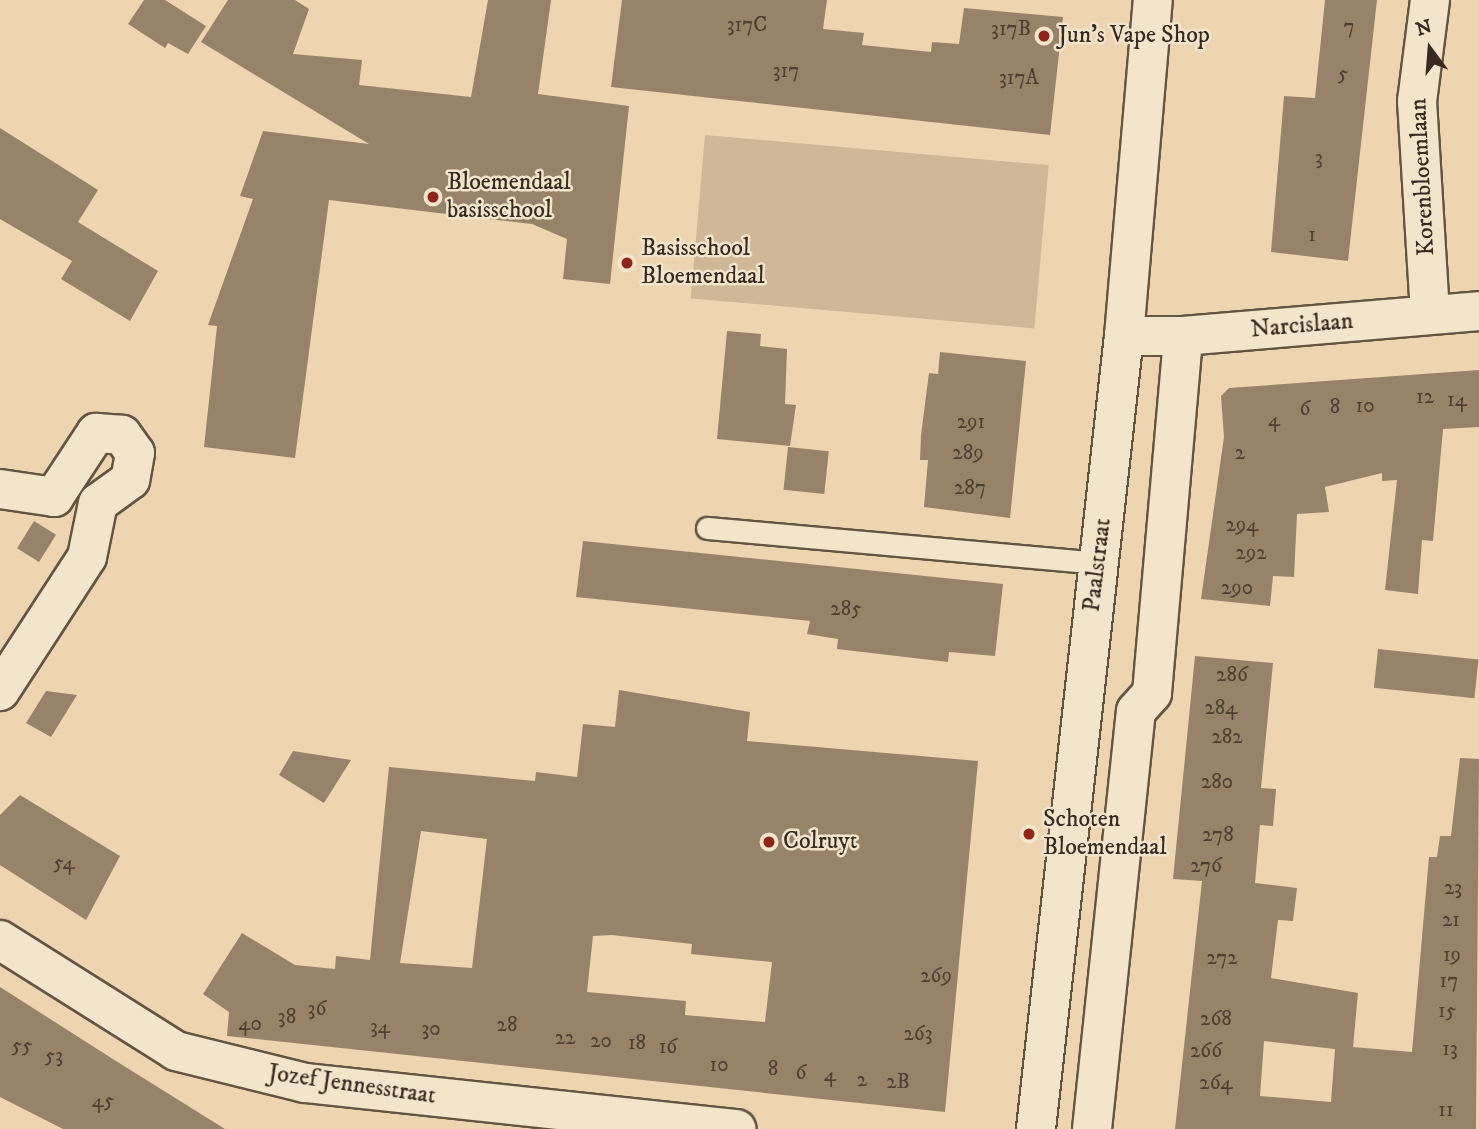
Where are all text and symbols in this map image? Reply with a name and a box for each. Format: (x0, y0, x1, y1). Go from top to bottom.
house number: 317C (727, 12, 767, 38)
house number: 7 (1343, 14, 1355, 40)
north arrow (1395, 14, 1465, 84)
text: N (1413, 15, 1435, 42)
house number: 317B (991, 16, 1031, 42)
place label: Jun's Vape Shop (1058, 22, 1210, 50)
marker: Jun's Vape Shop (1036, 28, 1052, 44)
house number: 317 (773, 58, 799, 84)
house number: 5 (1338, 61, 1348, 87)
house number: 317A (999, 65, 1039, 91)
street label: Korenbloemlaan (1404, 98, 1442, 256)
house number: 3 (1315, 145, 1323, 171)
place label: Bloemendaal basisschool (447, 169, 571, 225)
marker: Bloemendaal basisschool (425, 189, 441, 205)
house number: 1 (1308, 222, 1316, 248)
place label: Basisschool Bloemendaal (641, 235, 765, 291)
marker: Basisschool Bloemendaal (619, 255, 635, 271)
street label: Narcislaan (1250, 307, 1354, 345)
house number: 12 (1416, 384, 1434, 410)
house number: 14 (1447, 387, 1467, 413)
house number: 10 (1356, 393, 1374, 419)
house number: 8 (1330, 394, 1340, 420)
house number: 6 (1300, 396, 1310, 422)
house number: 4 (1268, 407, 1280, 433)
house number: 291 (957, 409, 985, 435)
house number: 289 (952, 440, 984, 466)
house number: 2 (1235, 440, 1245, 466)
house number: 287 (954, 475, 986, 501)
house number: 294 (1226, 512, 1258, 538)
street label: Paalstraat (1078, 516, 1118, 614)
house number: 292 (1235, 540, 1267, 566)
house number: 290 (1221, 575, 1253, 601)
house number: 285 (830, 596, 862, 622)
house number: 286 (1216, 662, 1248, 688)
house number: 284 (1205, 695, 1237, 721)
house number: 282 (1211, 724, 1243, 750)
house number: 280 (1201, 769, 1233, 795)
place label: Schoten Bloemendaal (1043, 806, 1167, 862)
house number: 278 (1202, 822, 1234, 848)
marker: Schoten Bloemendaal (1021, 826, 1037, 842)
place label: Colruyt (783, 828, 857, 856)
marker: Colruyt (761, 834, 777, 850)
house number: 54 (53, 850, 75, 876)
house number: 276 (1190, 853, 1222, 879)
house number: 23 (1444, 875, 1462, 901)
house number: 21 (1442, 907, 1460, 933)
house number: 19 (1443, 942, 1461, 968)
house number: 272 (1206, 945, 1238, 971)
house number: 269 (920, 963, 952, 989)
house number: 17 (1440, 968, 1458, 994)
house number: 36 (308, 996, 326, 1022)
house number: 15 (1438, 998, 1456, 1024)
house number: 38 (278, 1004, 296, 1030)
house number: 268 (1200, 1006, 1232, 1032)
house number: 40 (238, 1011, 262, 1037)
house number: 28 (497, 1012, 517, 1038)
house number: 34 (370, 1014, 390, 1040)
house number: 30 (421, 1016, 441, 1042)
house number: 263 (903, 1021, 933, 1047)
house number: 22 (555, 1025, 575, 1051)
house number: 20 (590, 1028, 612, 1054)
house number: 18 (628, 1030, 646, 1056)
house number: 55 (12, 1033, 32, 1059)
house number: 16 (659, 1034, 677, 1060)
house number: 13 (1442, 1036, 1458, 1062)
house number: 266 (1190, 1038, 1222, 1064)
house number: 53 (45, 1043, 63, 1069)
house number: 10 (710, 1052, 728, 1078)
house number: 8 (768, 1056, 778, 1082)
street label: Jozef Jennesstraat (267, 1059, 437, 1111)
house number: 6 (796, 1060, 806, 1086)
house number: 4 (824, 1062, 836, 1088)
house number: 2 (857, 1067, 867, 1093)
house number: 2B (886, 1069, 910, 1095)
house number: 264 (1199, 1070, 1233, 1096)
house number: 45 (92, 1088, 114, 1114)
house number: 11 (1438, 1097, 1454, 1123)

